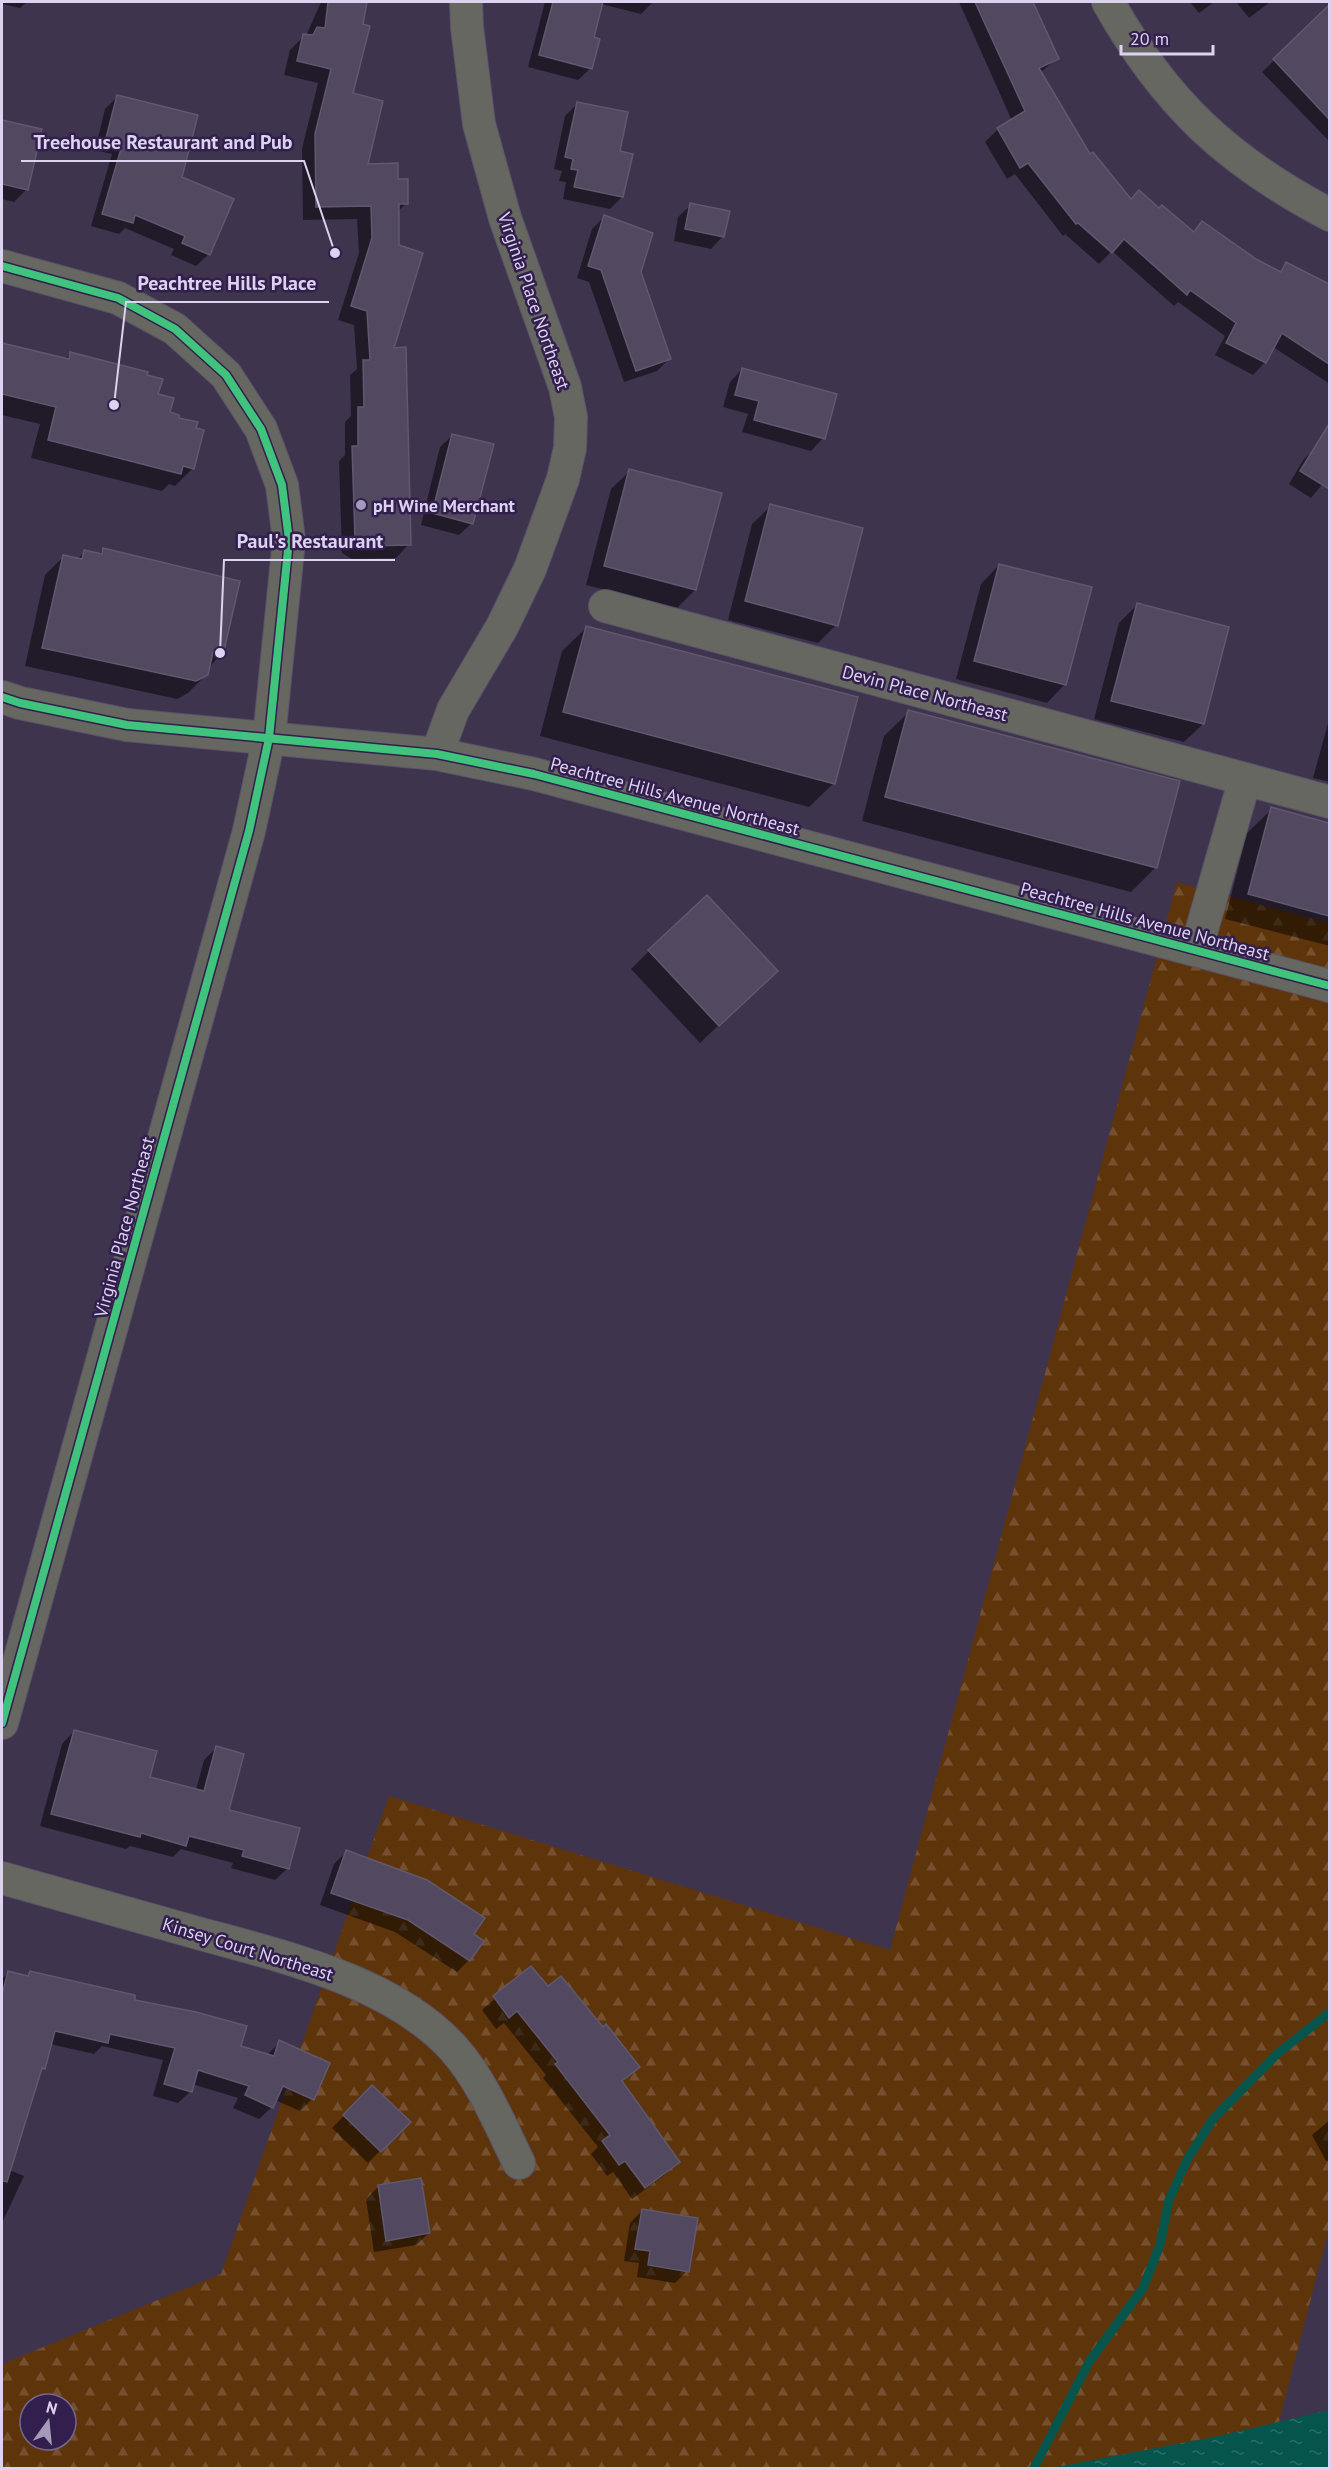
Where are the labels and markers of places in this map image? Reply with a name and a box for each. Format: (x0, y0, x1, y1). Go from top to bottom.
callout: Treehouse Restaurant and Pub (21, 123, 304, 161)
callout: Peachtree Hills Place (126, 264, 329, 302)
place label: pH Wine Merchant (373, 494, 516, 517)
marker: pH Wine Merchant (354, 498, 368, 512)
callout: Paul's Restaurant (224, 522, 395, 560)

